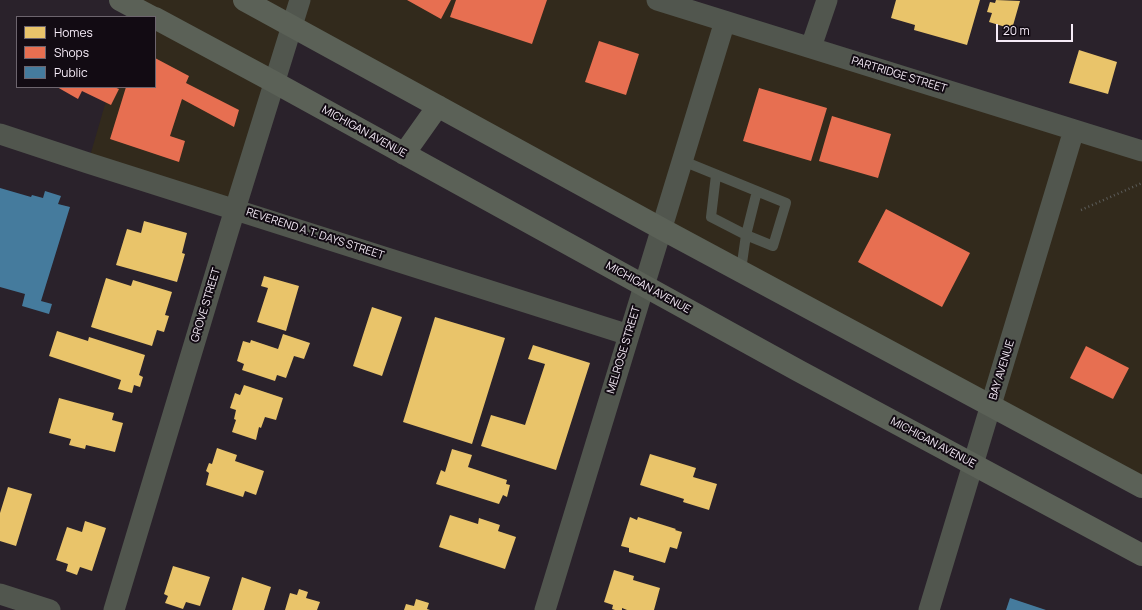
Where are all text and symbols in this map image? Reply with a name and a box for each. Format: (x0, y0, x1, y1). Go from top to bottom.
legend (16, 16, 156, 88)
scale bar (998, 16, 1075, 42)
text: 20 m (1003, 22, 1030, 39)
text: Homes (54, 24, 93, 41)
text: Shops (54, 44, 89, 61)
street label: PARTRIDGE STREET (850, 54, 948, 96)
text: Public (54, 64, 88, 81)
street label: MICHIGAN AVENUE (319, 103, 409, 161)
street label: REVEREND A.T. DAYS STREET (244, 205, 386, 263)
street label: MICHIGAN AVENUE (603, 259, 693, 317)
street label: GROVE STREET (188, 266, 224, 344)
street label: MELROSE STREET (604, 305, 644, 395)
street label: BAY AVENUE (987, 338, 1017, 402)
street label: MICHIGAN AVENUE (888, 415, 978, 471)

